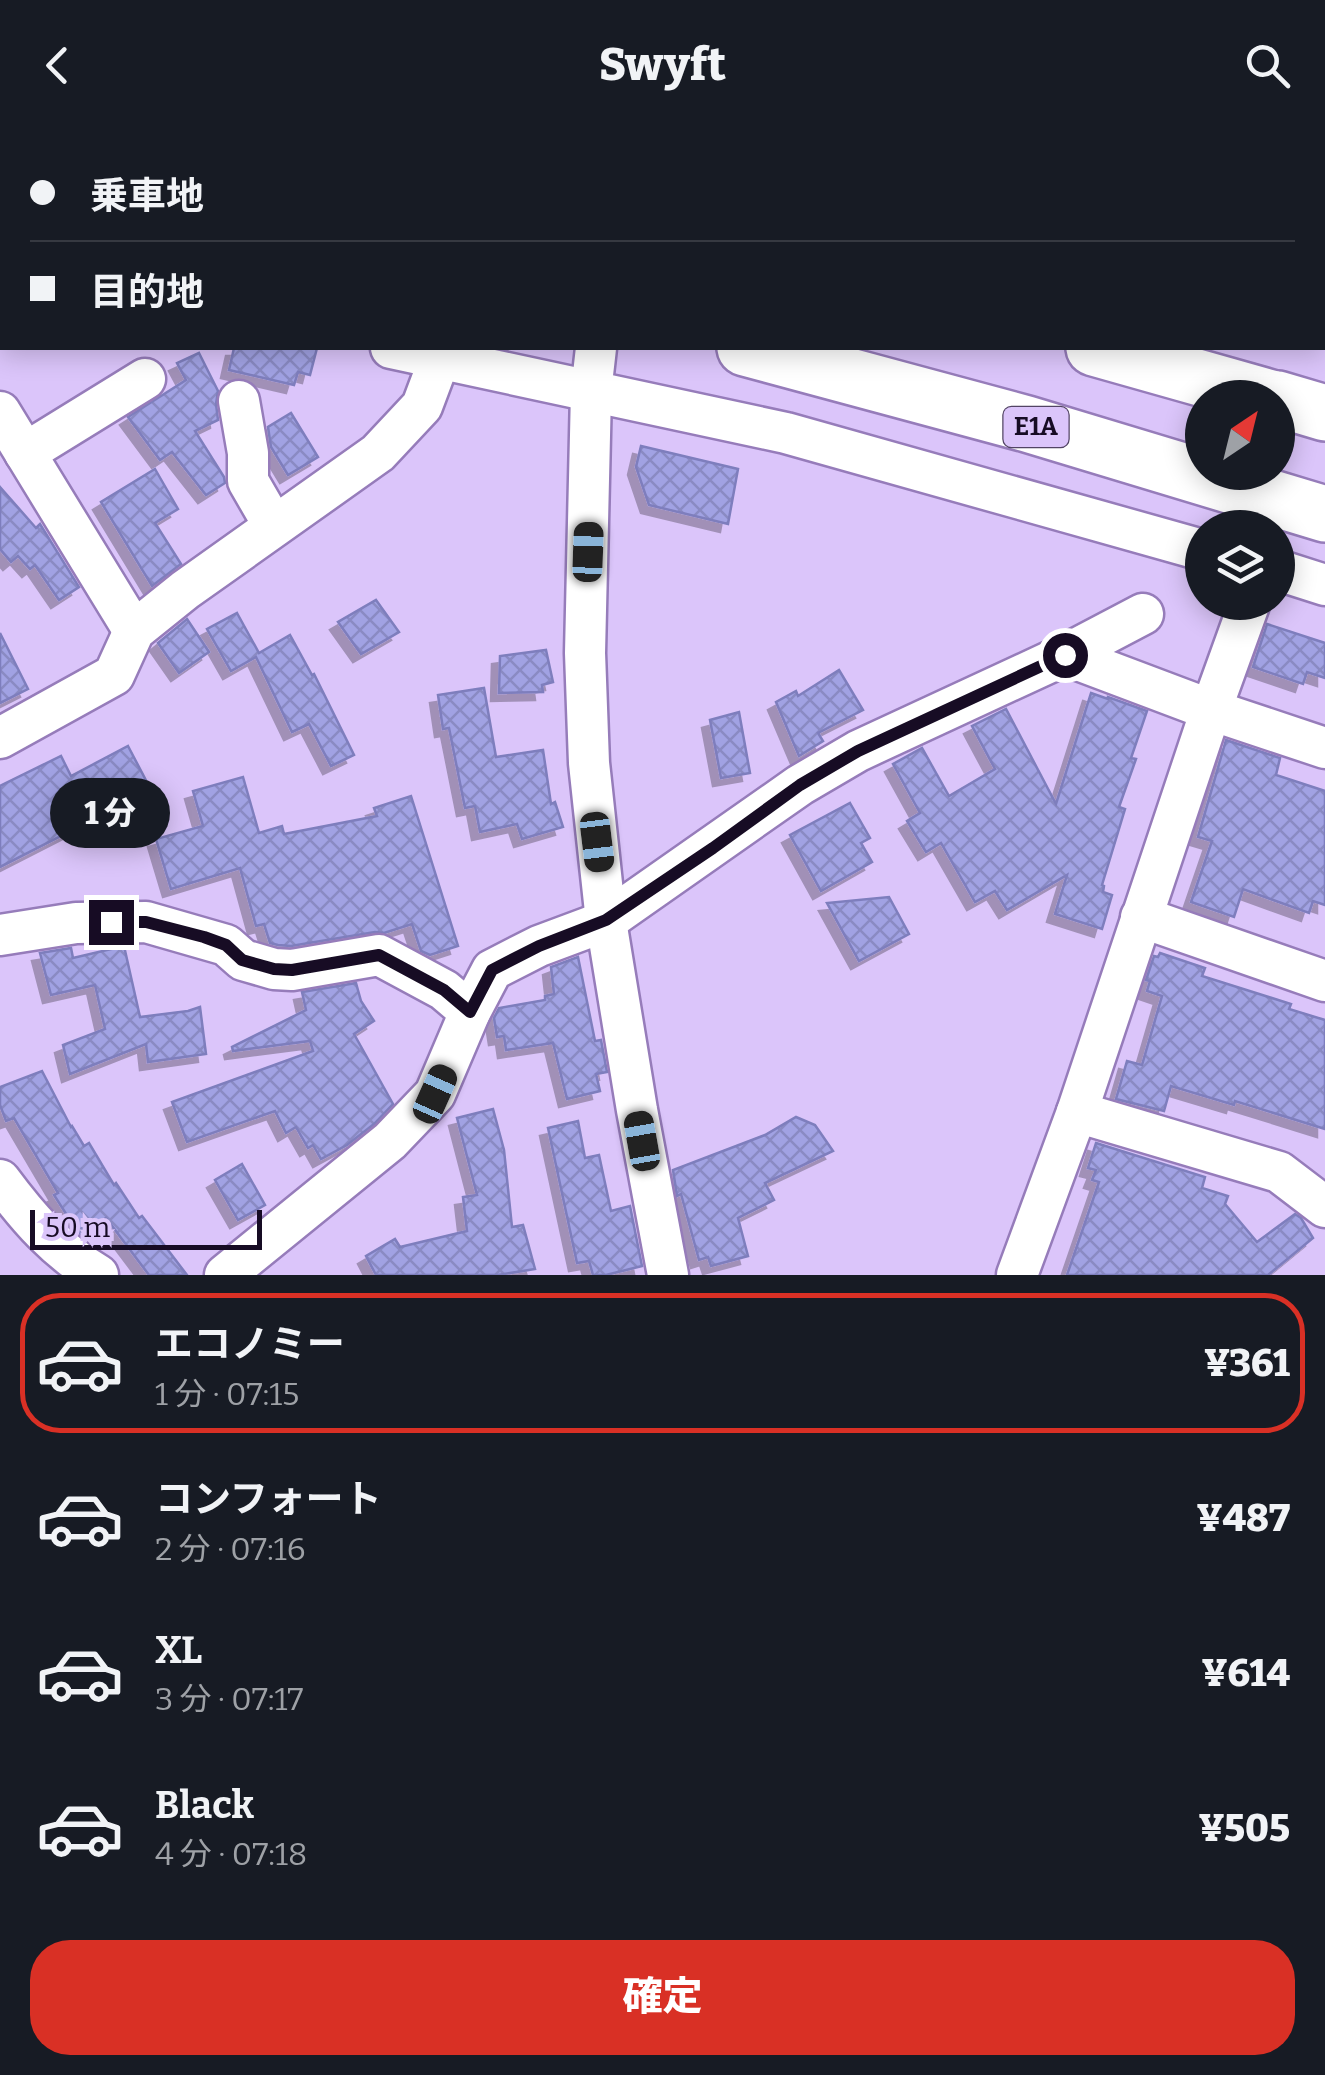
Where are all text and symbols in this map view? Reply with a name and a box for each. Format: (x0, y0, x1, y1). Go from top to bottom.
icon: back (30, 38, 85, 93)
text: Swyft (599, 38, 726, 92)
icon: search (1240, 38, 1295, 93)
text: 乗車地 (90, 173, 204, 219)
text: 目的地 (90, 269, 204, 315)
north arrow (1185, 380, 1295, 490)
map controls (1185, 380, 1295, 620)
road number: E1A (1004, 407, 1068, 447)
button: layers (1185, 510, 1295, 620)
car (572, 521, 604, 583)
route start (1043, 633, 1088, 678)
callout: 1 分 (51, 777, 171, 847)
text: 1 分 (84, 794, 136, 832)
car (578, 810, 616, 874)
route end (89, 900, 134, 945)
car (409, 1060, 461, 1128)
car (622, 1109, 662, 1173)
scale bar (30, 1205, 262, 1250)
text: 50 m (45, 1211, 110, 1244)
icon: car (35, 1318, 125, 1408)
text: エコノミー (155, 1321, 345, 1367)
text: ¥361 (1204, 1340, 1290, 1386)
text: 1 分 · 07:15 (155, 1375, 299, 1413)
icon: car (35, 1473, 125, 1563)
text: コンフォート (155, 1476, 382, 1522)
text: ¥487 (1196, 1495, 1290, 1541)
text: 2 分 · 07:16 (155, 1530, 305, 1568)
text: XL (155, 1627, 202, 1673)
icon: car (35, 1628, 125, 1718)
text: ¥614 (1202, 1650, 1290, 1696)
text: 3 分 · 07:17 (155, 1680, 303, 1718)
text: Black (155, 1782, 254, 1828)
icon: car (35, 1783, 125, 1873)
text: ¥505 (1198, 1805, 1290, 1851)
text: 4 分 · 07:18 (155, 1835, 307, 1873)
button: 確定 (30, 1940, 1295, 2055)

